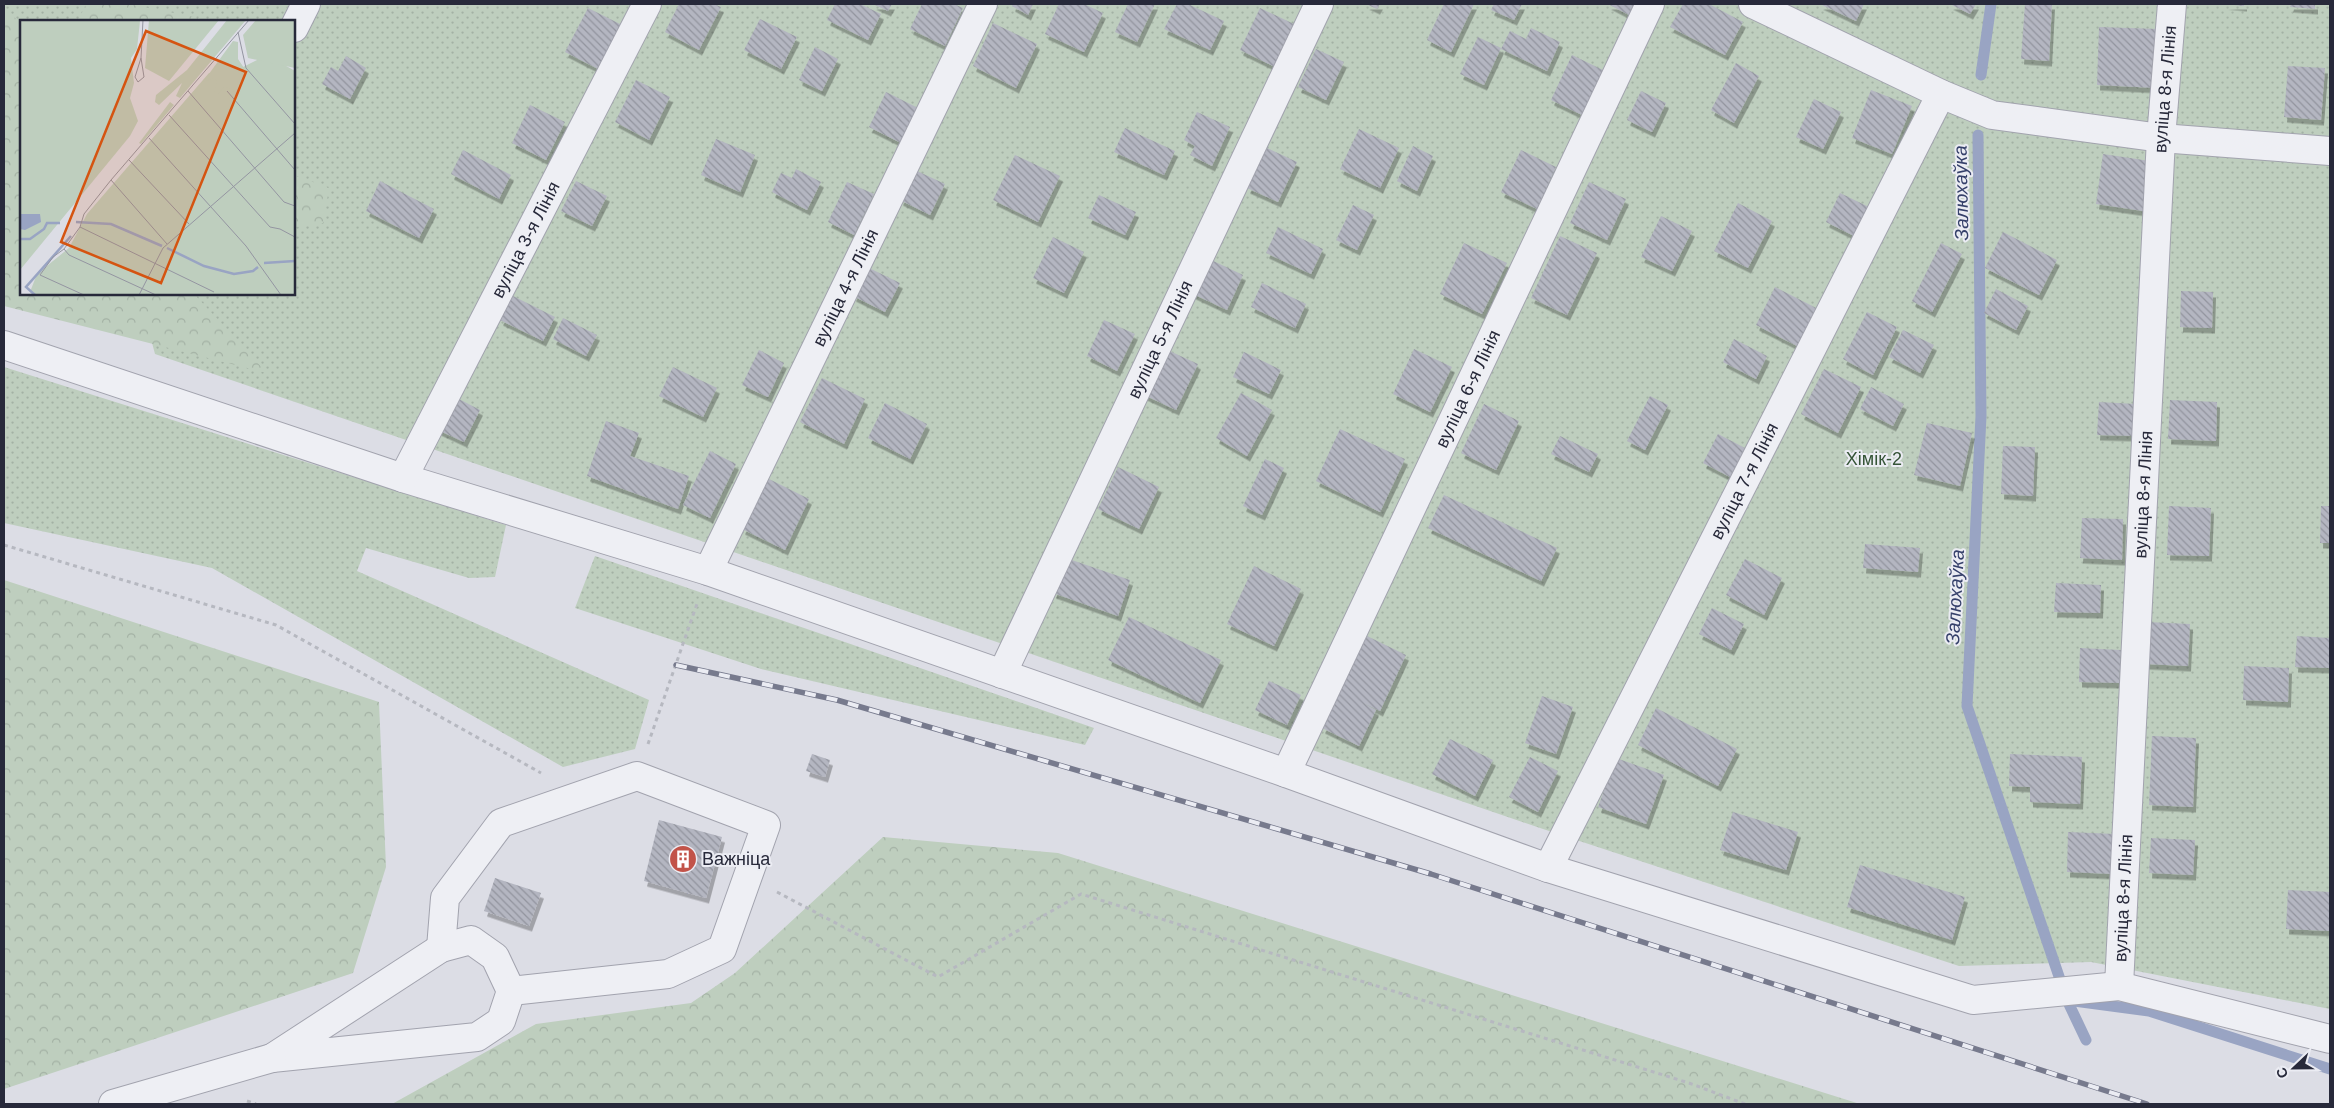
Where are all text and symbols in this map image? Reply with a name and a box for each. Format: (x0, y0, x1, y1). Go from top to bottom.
inset map (20, 20, 295, 295)
street label: вуліца 8-я Лінія (2150, 25, 2180, 153)
water label: Залюхаўка (1950, 145, 1972, 241)
street label: вуліца 3-я Лінія (487, 178, 564, 301)
street label: вуліца 4-я Лінія (809, 226, 882, 349)
street label: вуліца 5-я Лінія (1124, 277, 1197, 402)
street label: вуліца 6-я Лінія (1431, 327, 1504, 451)
street label: вуліца 7-я Лінія (1707, 419, 1782, 543)
street label: вуліца 8-я Лінія (2130, 430, 2156, 559)
park label: Хімік-2 (1846, 449, 1902, 469)
water label: Залюхаўка (1942, 549, 1968, 645)
street label: вуліца 8-я Лінія (2110, 834, 2137, 962)
building icon: Важніца (668, 844, 698, 874)
place label: Важніца (702, 849, 771, 869)
north arrow (2269, 1043, 2319, 1093)
text: С (2273, 1065, 2291, 1081)

